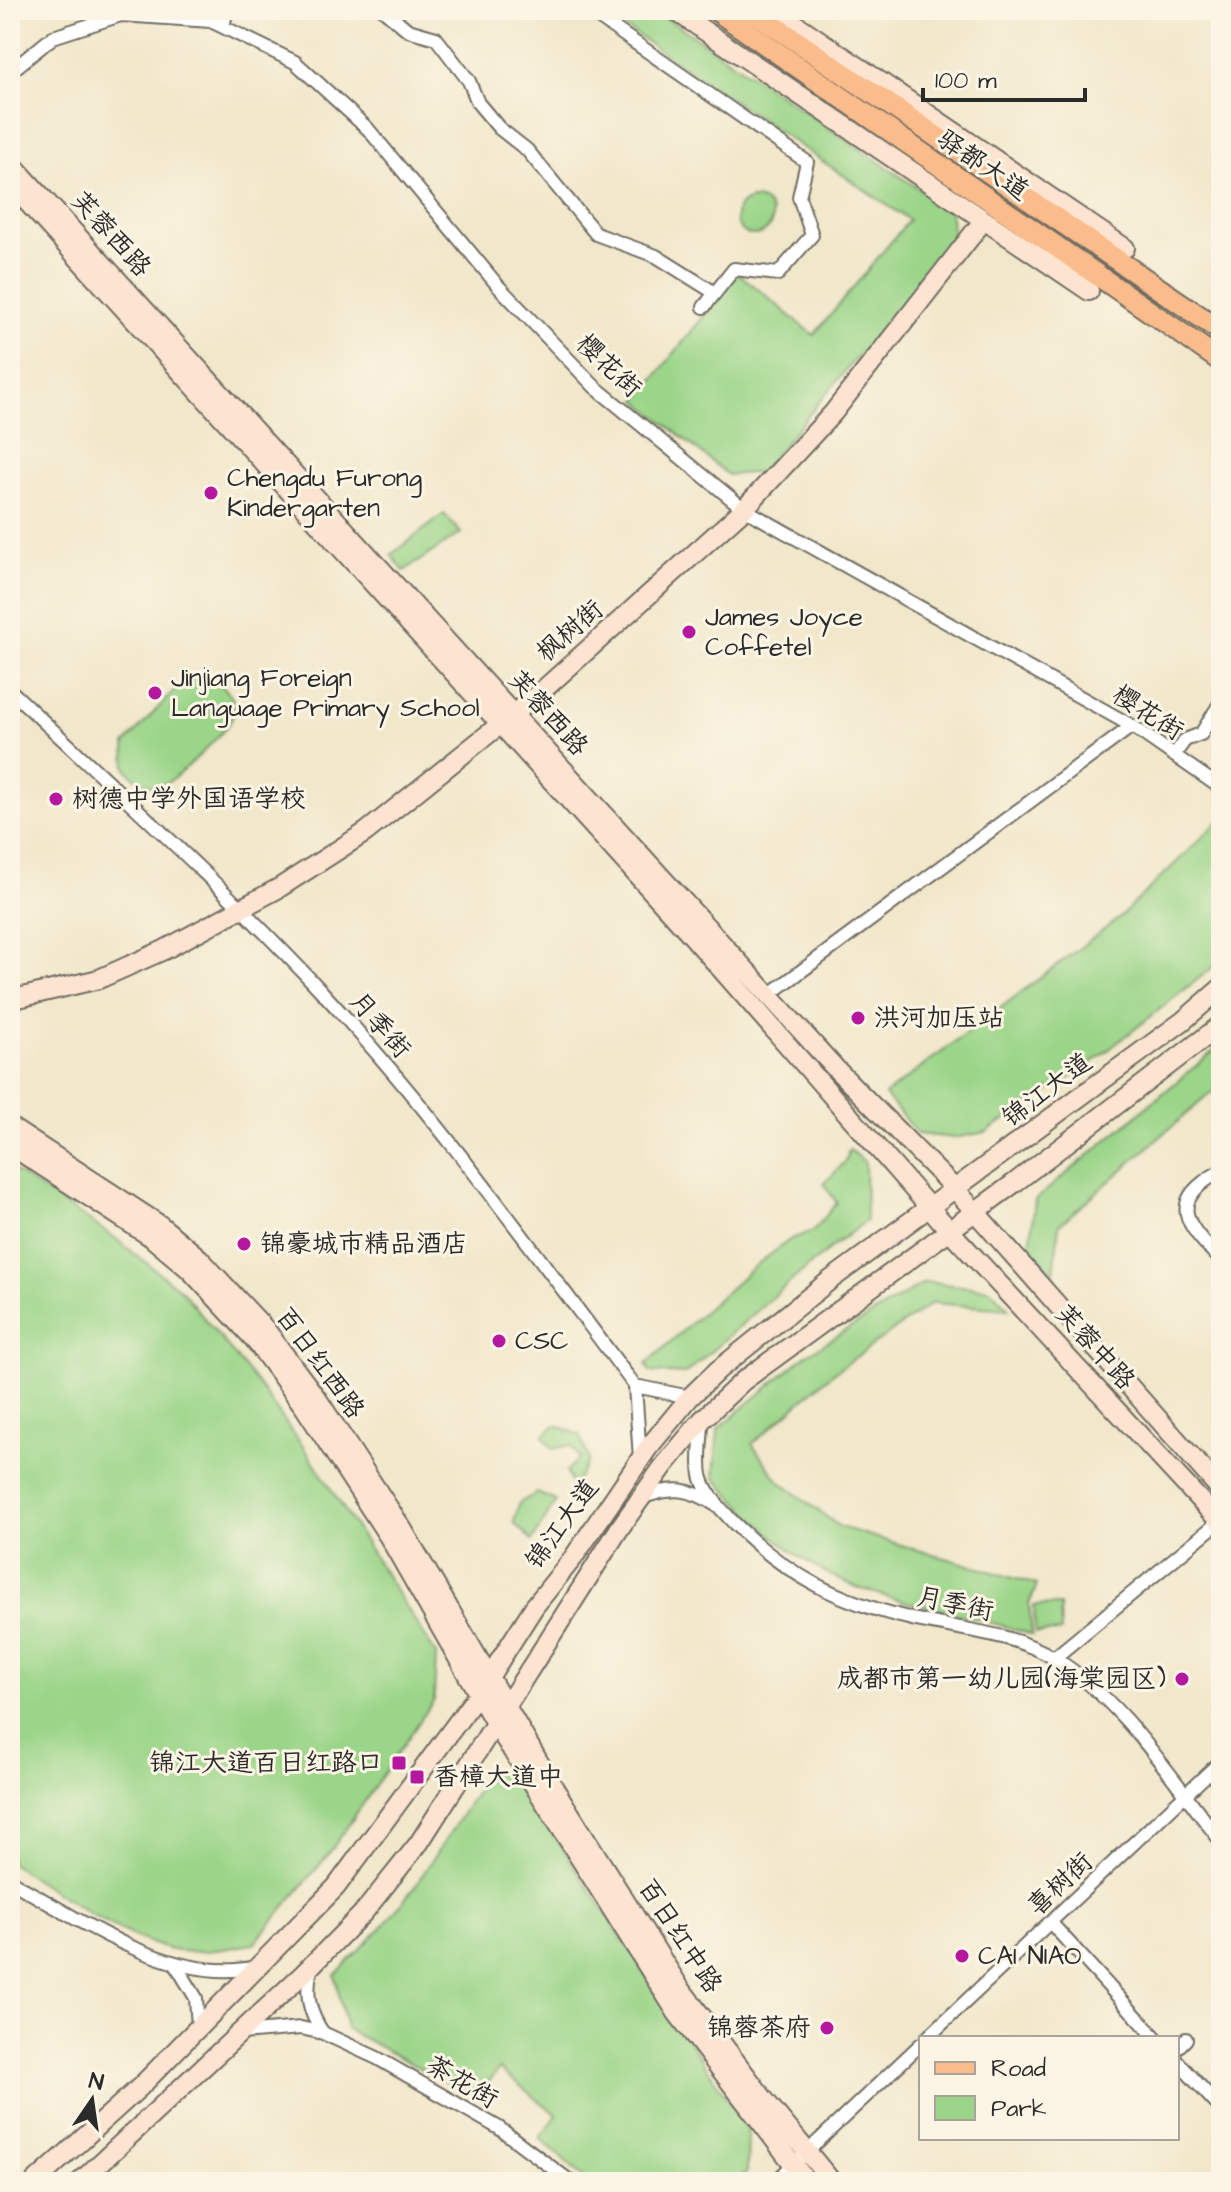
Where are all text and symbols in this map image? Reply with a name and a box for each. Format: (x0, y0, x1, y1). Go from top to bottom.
scale bar (923, 52, 1085, 102)
text: 100 m (935, 64, 997, 98)
street label: 驿都大道 (930, 121, 1036, 209)
street label: 芙蓉西路 (63, 183, 159, 285)
street label: 樱花街 (568, 326, 650, 406)
place label: Chengdu Furong Kindergarten (227, 460, 422, 528)
marker: Chengdu Furong Kindergarten (202, 484, 220, 502)
street label: 枫树街 (529, 592, 611, 670)
place label: James Joyce Coffetel (705, 599, 863, 665)
marker: James Joyce Coffetel (680, 623, 698, 641)
place label: Jinjiang Foreign Language Primary School (171, 660, 480, 728)
street label: 芙蓉西路 (500, 662, 596, 764)
street label: 樱花街 (1105, 677, 1191, 749)
marker: Jinjiang Foreign Language Primary School (146, 684, 164, 702)
place label: 树德中学外国语学校 (72, 781, 306, 817)
marker: 树德中学外国语学校 (47, 790, 65, 808)
street label: 月季街 (341, 984, 419, 1066)
place label: 洪河加压站 (874, 1000, 1004, 1036)
marker: 洪河加压站 (849, 1009, 867, 1027)
street label: 锦江大道 (995, 1044, 1099, 1136)
place label: 锦豪城市精品酒店 (260, 1226, 468, 1262)
marker: 锦豪城市精品酒店 (235, 1235, 253, 1253)
street label: 芙蓉中路 (1047, 1296, 1143, 1398)
street label: 百日红西路 (267, 1300, 373, 1426)
place label: CSC (515, 1323, 569, 1359)
marker: CSC (490, 1332, 508, 1350)
street label: 锦江大道 (517, 1471, 607, 1577)
street label: 月季街 (913, 1578, 997, 1630)
place label: 成都市第一幼儿园(海棠园区) (837, 1661, 1166, 1697)
marker: 成都市第一幼儿园(海棠园区) (1173, 1670, 1191, 1688)
place label: 锦江大道百日红路口 (149, 1745, 383, 1781)
marker: 锦江大道百日红路口 (390, 1754, 408, 1772)
place label: 香樟大道中 (433, 1759, 563, 1795)
marker: 香樟大道中 (408, 1768, 426, 1786)
street label: 喜树街 (1019, 1844, 1101, 1924)
street label: 百日红中路 (629, 1872, 731, 2000)
place label: CAI NIAO (978, 1938, 1082, 1974)
marker: CAI NIAO (953, 1947, 971, 1965)
place label: 锦蓉茶府 (707, 2010, 811, 2046)
marker: 锦蓉茶府 (818, 2019, 836, 2037)
legend (919, 2036, 1179, 2140)
street label: 茶花街 (419, 2047, 505, 2117)
text: Road (991, 2052, 1046, 2086)
north arrow (52, 2060, 132, 2140)
text: N (86, 2065, 107, 2099)
text: Park (991, 2092, 1047, 2126)

